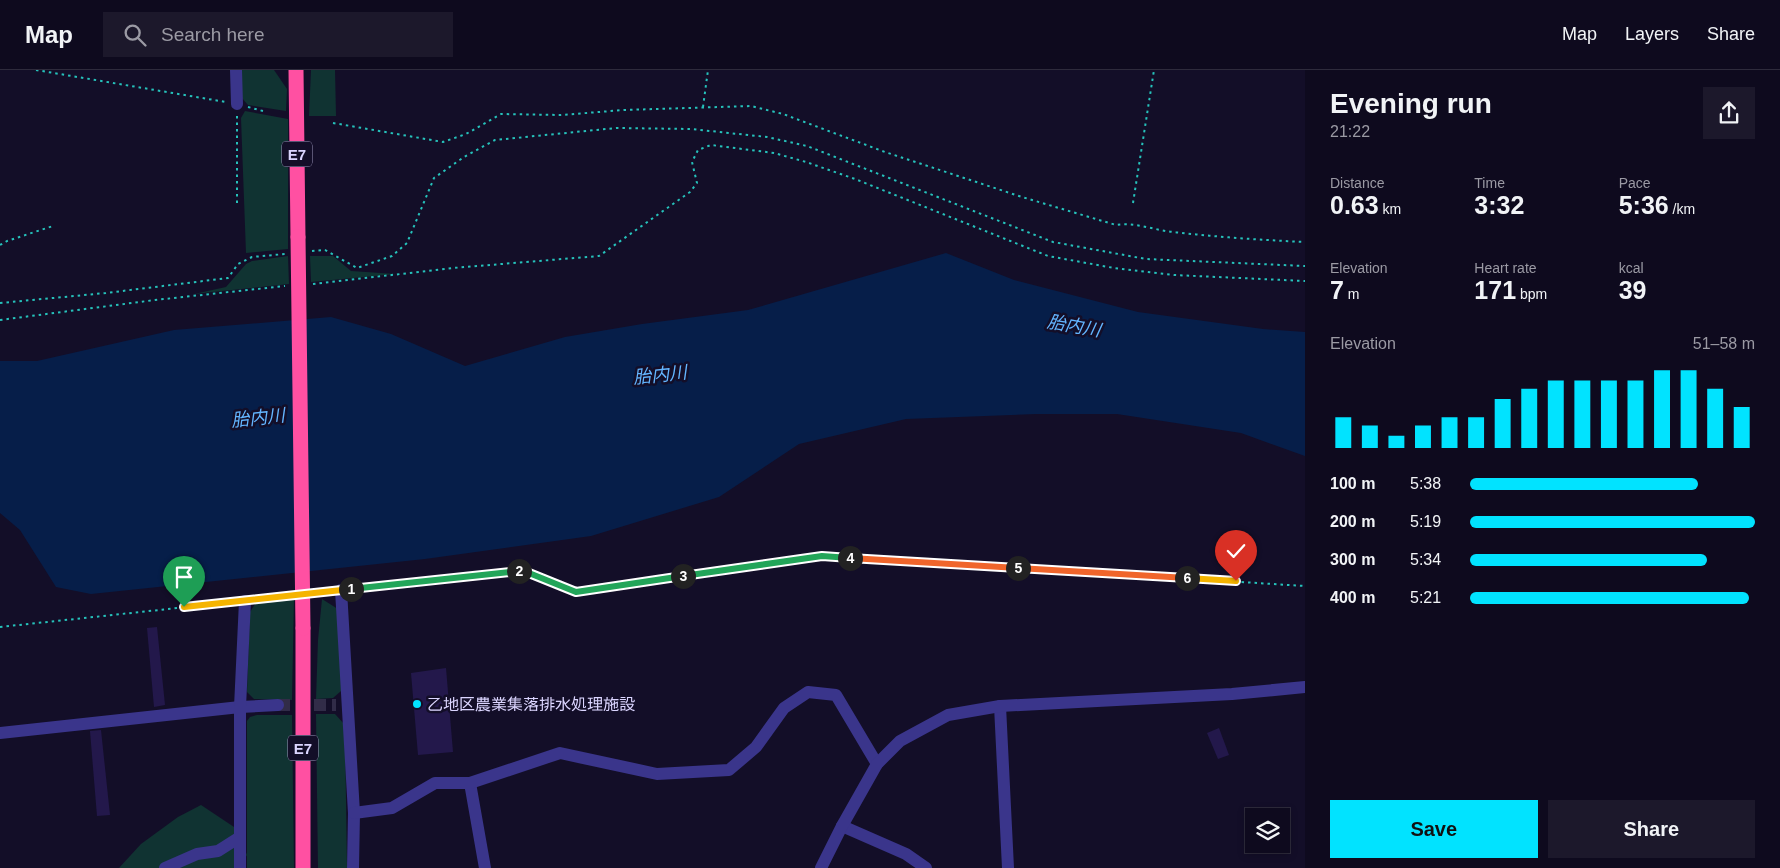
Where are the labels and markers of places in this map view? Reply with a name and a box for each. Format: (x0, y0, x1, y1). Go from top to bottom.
pin (1215, 530, 1257, 581)
pin: 4 (838, 546, 862, 570)
pin (163, 556, 205, 607)
pin: 5 (1006, 556, 1030, 580)
pin: 2 (506, 558, 532, 584)
pin: 3 (670, 564, 696, 588)
pin: 6 (1174, 566, 1200, 590)
pin: 1 (338, 576, 364, 602)
place label: 乙地区農業集落排水処理施設 (427, 696, 635, 713)
marker: 乙地区農業集落排水処理施設 (411, 698, 423, 710)

